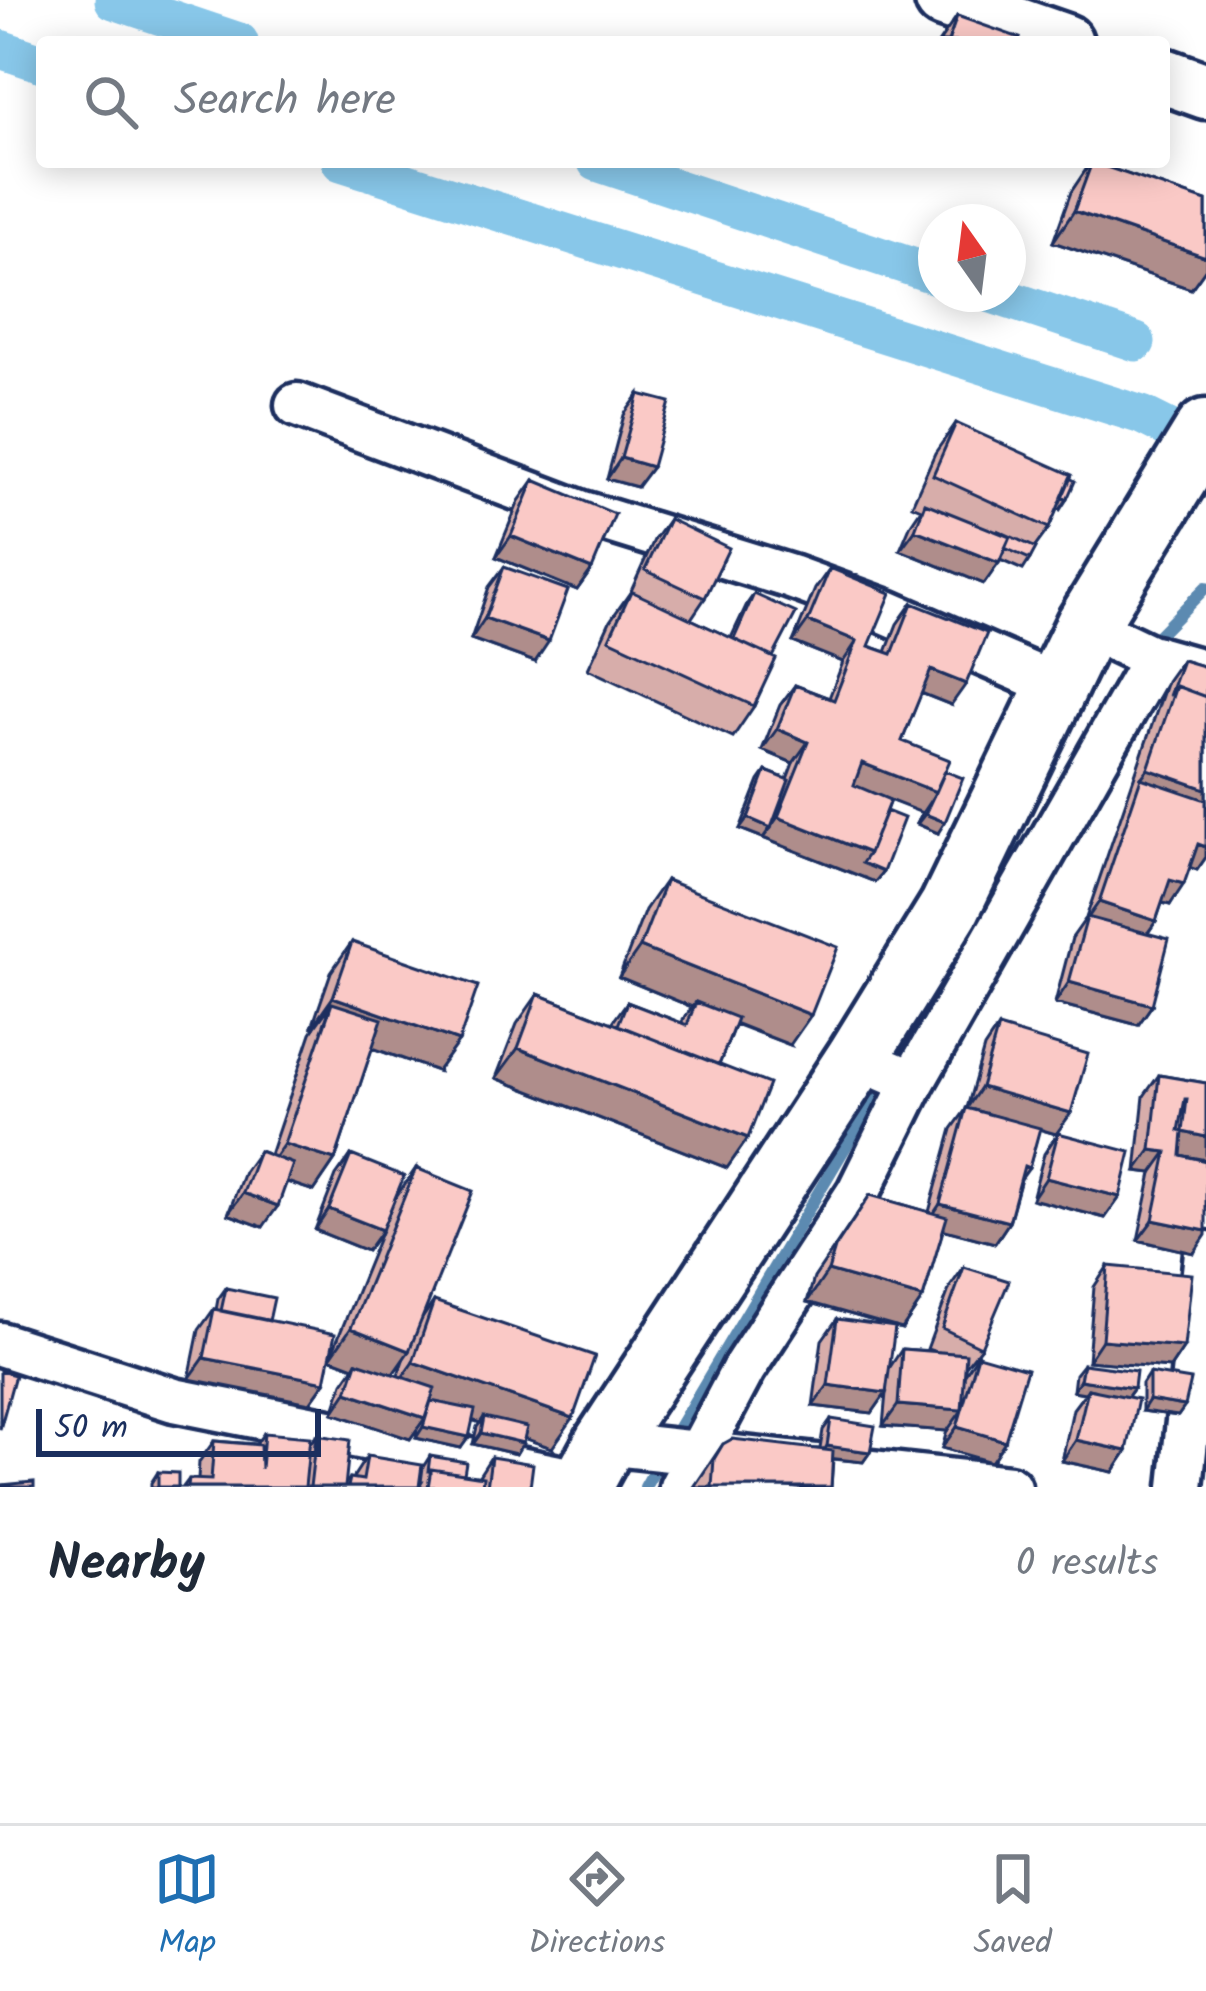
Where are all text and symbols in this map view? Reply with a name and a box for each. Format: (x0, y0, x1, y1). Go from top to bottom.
search box (36, 36, 1170, 168)
text: Search here (174, 66, 396, 138)
icon: search (78, 69, 144, 135)
north arrow (918, 204, 1026, 312)
scale bar (36, 1403, 321, 1456)
text: 50 m (54, 1403, 128, 1456)
text: Nearby (48, 1525, 205, 1606)
text: 0 results (1016, 1534, 1158, 1596)
tab: Map (154, 1846, 220, 1971)
tab: Directions (528, 1846, 665, 1971)
tab: Saved (974, 1846, 1052, 1971)

